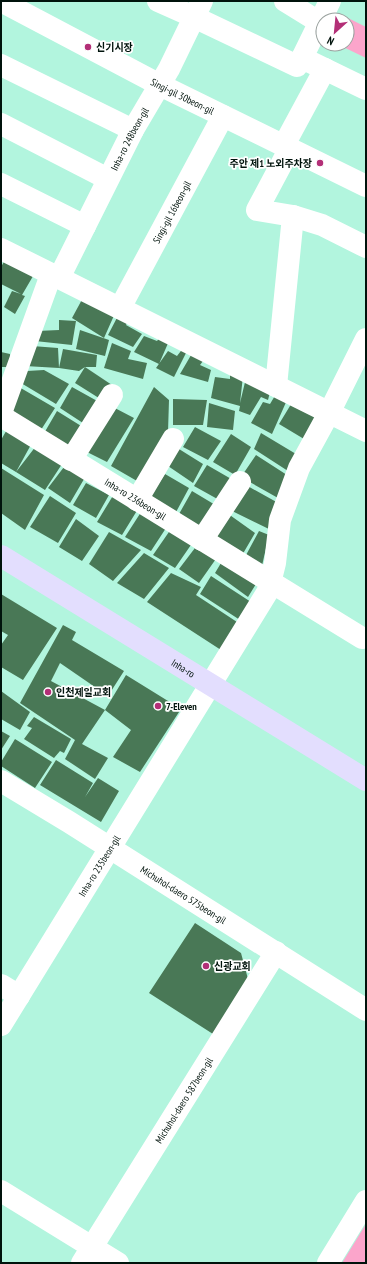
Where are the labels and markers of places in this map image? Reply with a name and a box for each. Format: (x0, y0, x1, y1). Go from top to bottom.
place label: 신기시장 (96, 41, 133, 54)
marker: 신기시장 (83, 42, 93, 52)
place label: 주안 제1 노외주차장 (230, 157, 312, 170)
marker: 주안 제1 노외주차장 (315, 158, 325, 168)
place label: 인천제일교회 (56, 686, 111, 699)
marker: 인천제일교회 (43, 687, 53, 697)
place label: 7-Eleven (166, 700, 197, 713)
marker: 7-Eleven (153, 701, 163, 711)
place label: 신광교회 (214, 960, 251, 973)
marker: 신광교회 (201, 961, 211, 971)

